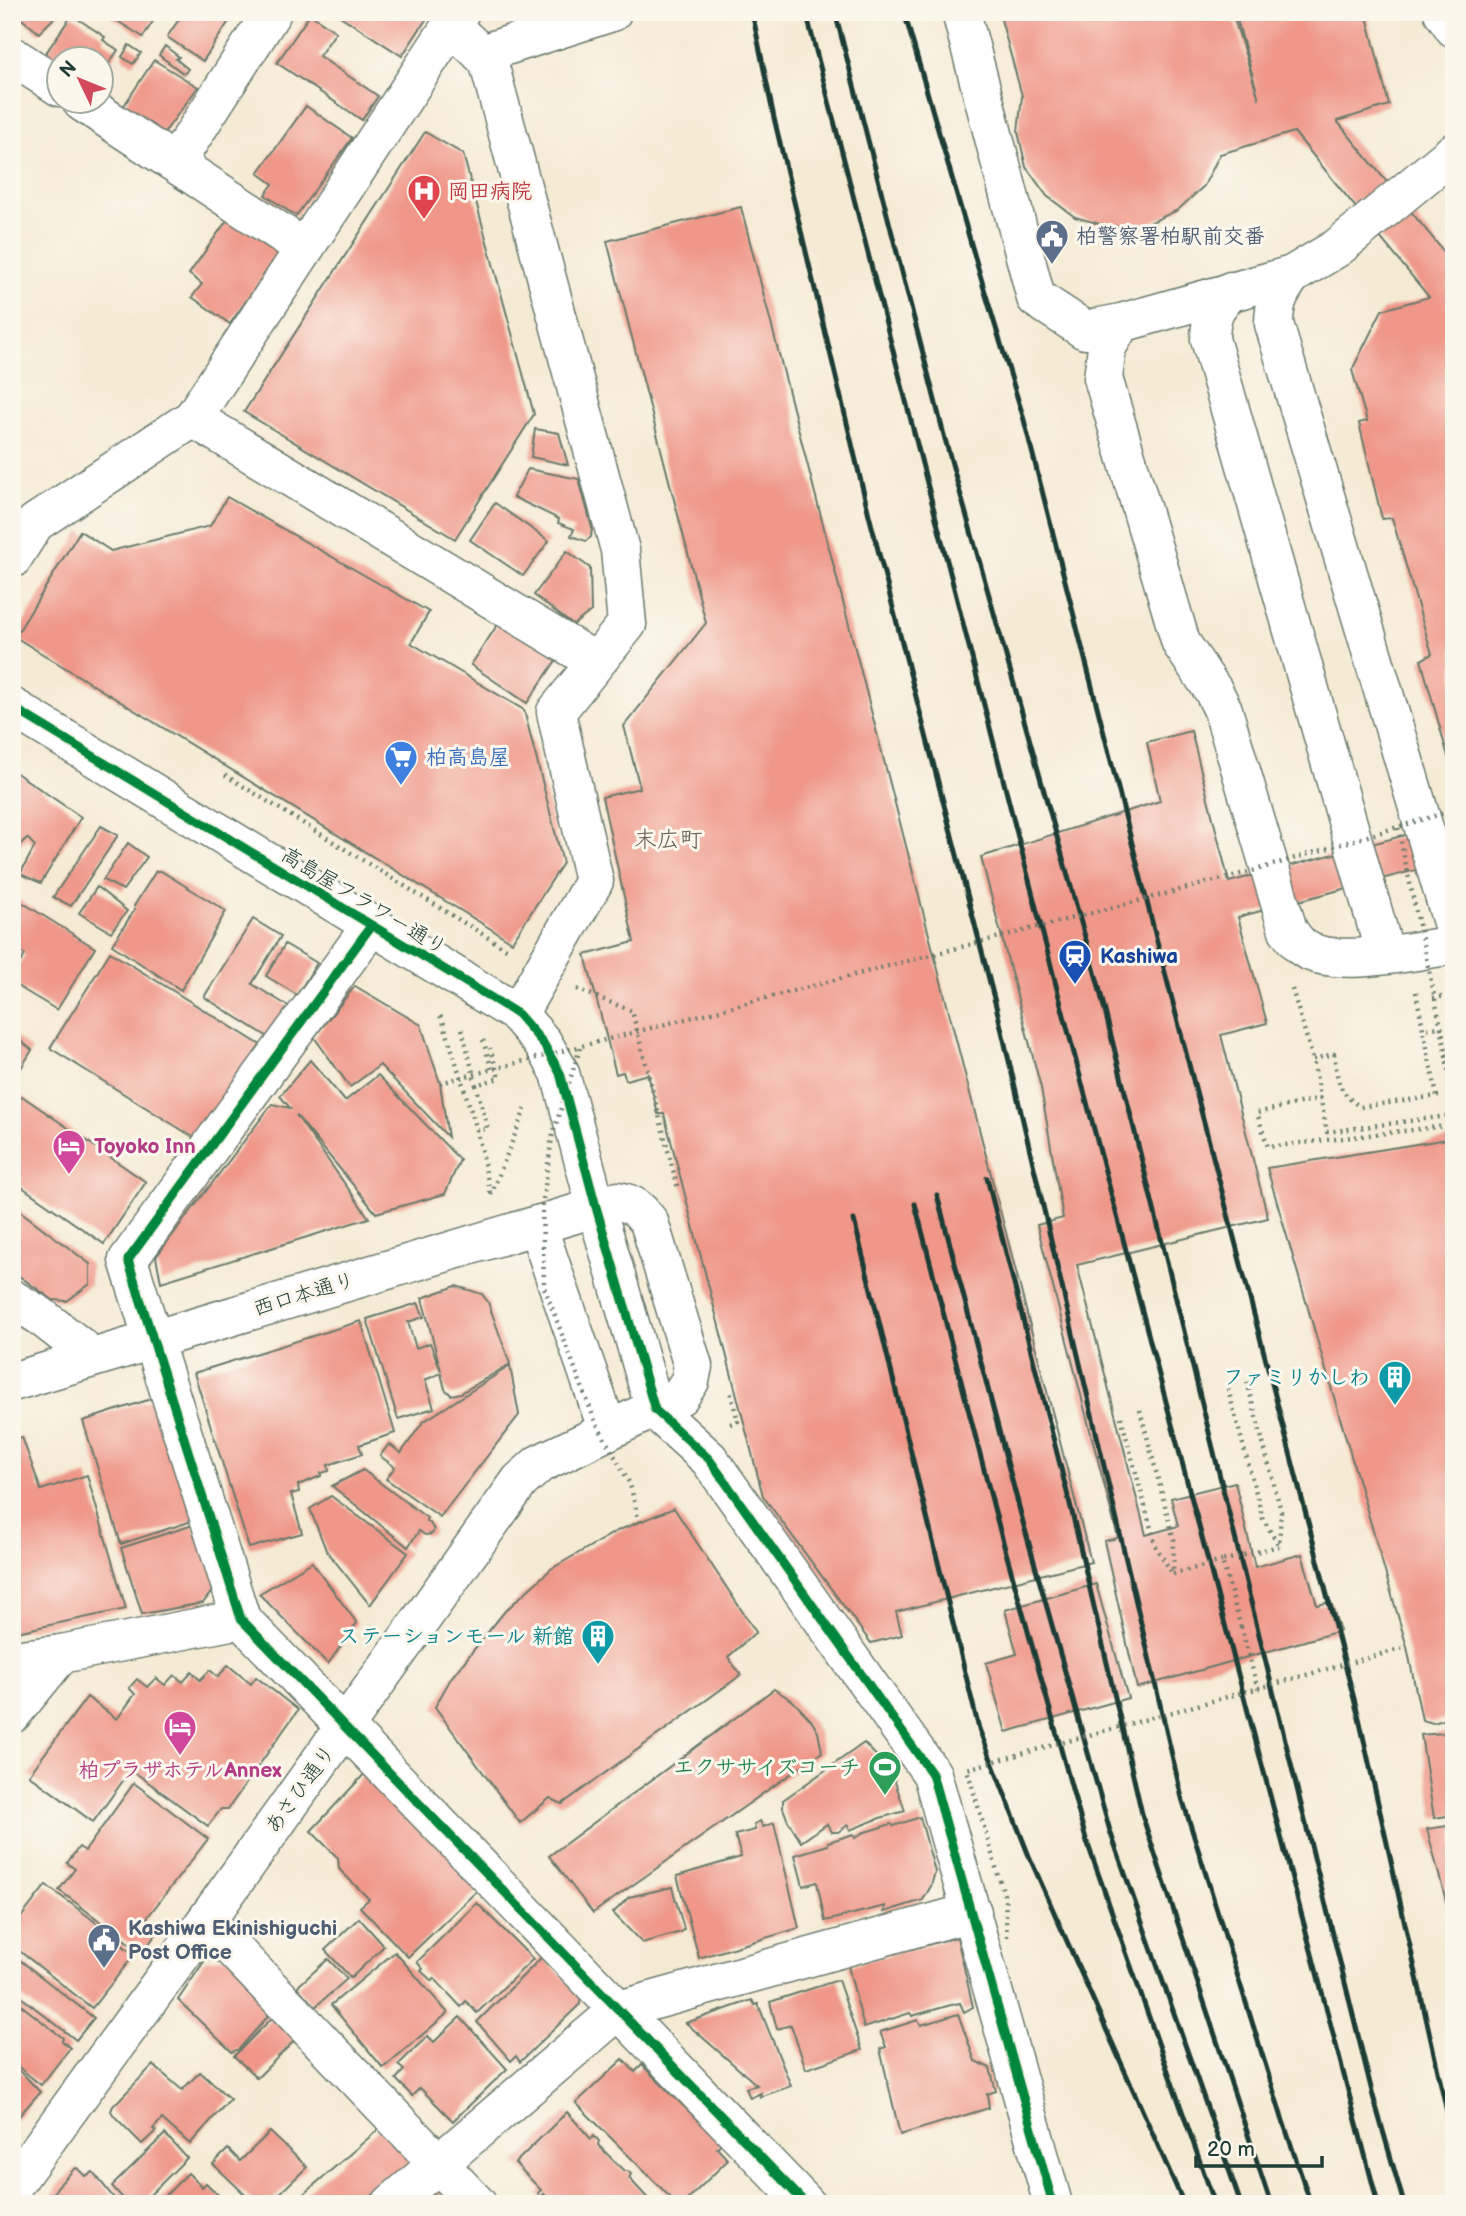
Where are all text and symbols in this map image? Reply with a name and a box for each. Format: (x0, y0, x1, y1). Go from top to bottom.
north arrow (46, 46, 116, 116)
text: N (55, 56, 82, 82)
hospital icon: 岡田病院 (405, 172, 443, 221)
place label: 岡田病院 (448, 179, 532, 204)
public building icon: 柏警察署柏駅前交番 (1033, 217, 1071, 266)
place label: 柏警察署柏駅前交番 (1076, 224, 1265, 249)
supermarket icon: 柏高島屋 (382, 738, 420, 787)
place label: 柏高島屋 (426, 745, 510, 770)
district label: 末広町 (634, 826, 703, 854)
street label: 高島屋フラワー通り (276, 842, 451, 961)
station icon: Kashiwa (1056, 937, 1094, 986)
place label: Kashiwa (1100, 944, 1178, 969)
hotel icon: Toyoko Inn (50, 1127, 88, 1176)
place label: Toyoko Inn (94, 1134, 196, 1159)
street label: 西口本通り (250, 1267, 358, 1322)
building icon: ファミリかしわ (1376, 1358, 1414, 1407)
place label: ファミリかしわ (1223, 1365, 1370, 1390)
building icon: ステーションモール 新館 (579, 1617, 617, 1666)
place label: ステーションモール 新館 (338, 1624, 574, 1649)
hotel icon: 柏プラザホテルAnnex (161, 1708, 199, 1757)
street label: あさひ通り (260, 1740, 341, 1839)
sports icon: エクササイズコーチ (866, 1748, 904, 1797)
place label: エクササイズコーチ (673, 1755, 860, 1780)
place label: 柏プラザホテルAnnex (79, 1758, 282, 1783)
place label: Kashiwa Ekinishiguchi Post Office (128, 1916, 337, 1965)
public building icon: Kashiwa Ekinishiguchi Post Office (85, 1921, 123, 1970)
scale bar (1196, 2125, 1322, 2169)
text: 20 m (1207, 2137, 1255, 2162)

